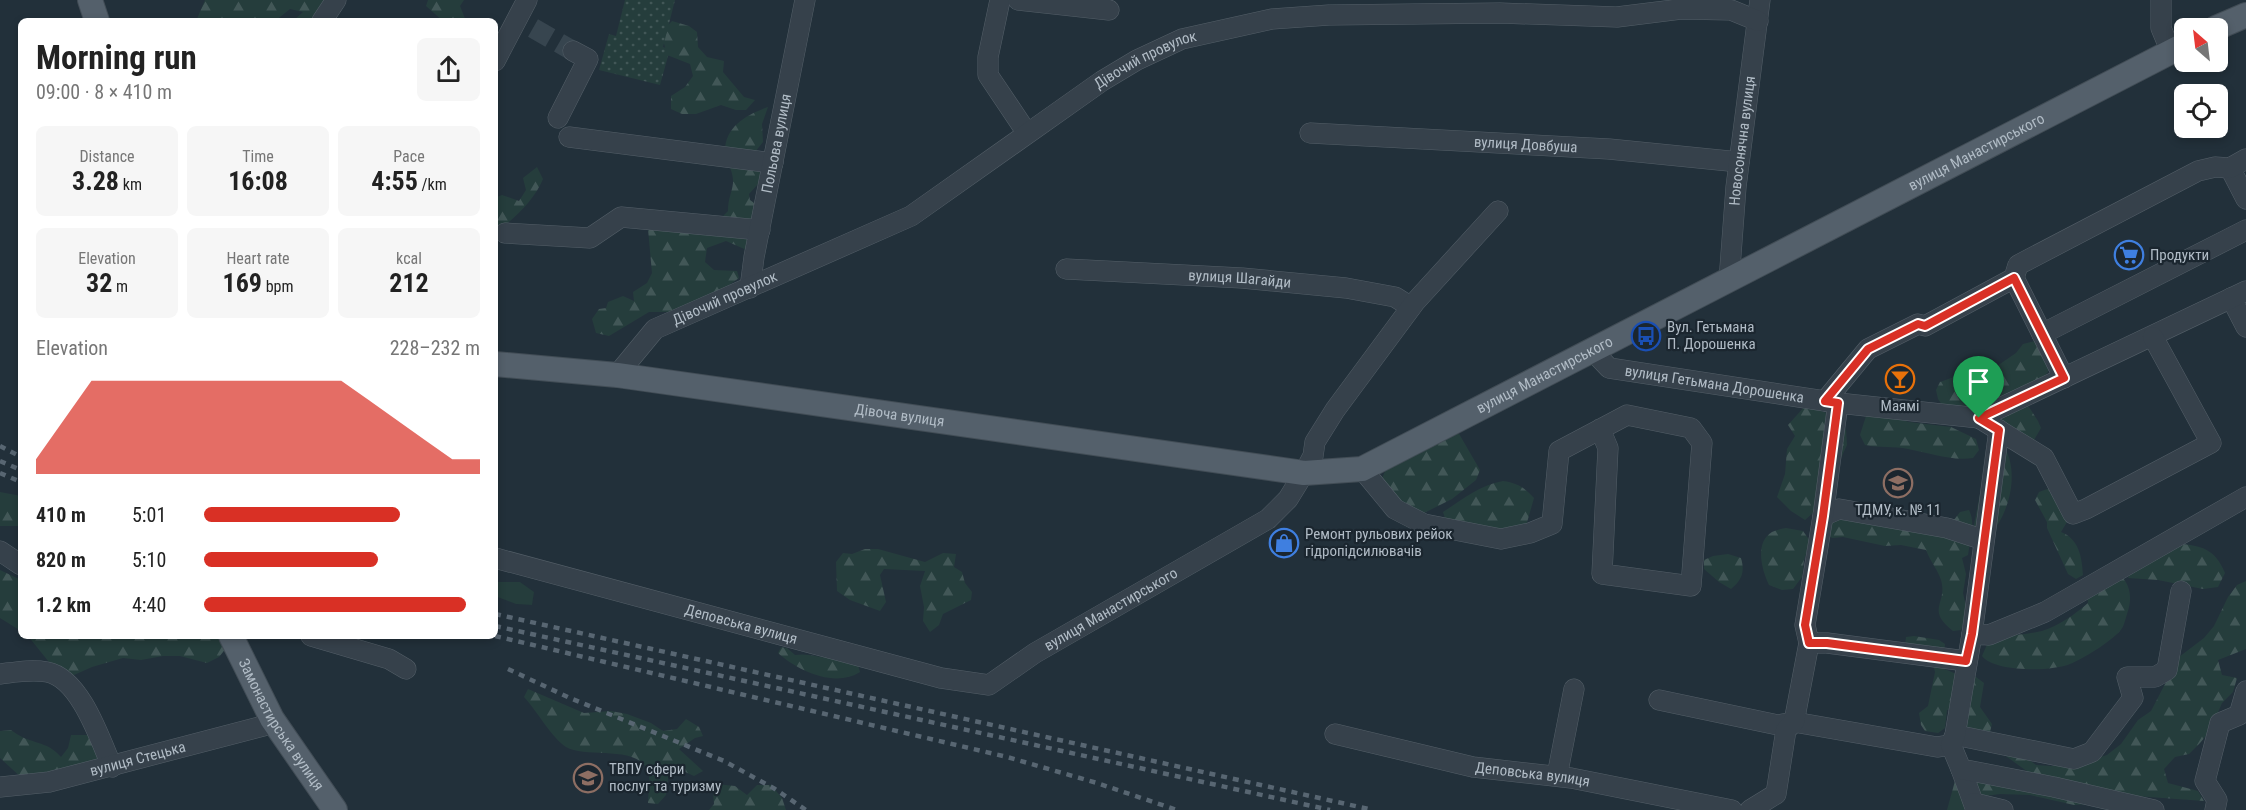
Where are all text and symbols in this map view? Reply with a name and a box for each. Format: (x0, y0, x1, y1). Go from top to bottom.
north arrow (2174, 18, 2228, 72)
map controls (2174, 18, 2228, 138)
street label: Дівочий провулок (1090, 27, 1198, 93)
text: Morning run (36, 38, 197, 77)
button: share (417, 38, 480, 101)
street label: Новосонячна вулиця (1726, 75, 1759, 206)
text: 09:00 · 8 × 410 m (36, 80, 172, 104)
button: locate (2174, 84, 2228, 138)
street label: Польова вулиця (758, 92, 795, 195)
street label: вулиця Манастирського (1905, 109, 2048, 195)
street label: вулиця Довбуша (1473, 133, 1578, 156)
text: Distance (79, 147, 135, 166)
text: Time (242, 147, 274, 166)
text: Pace (393, 147, 425, 166)
text: 3.28 (72, 166, 119, 196)
text: 16:08 (228, 166, 288, 196)
text: 4:55 (371, 166, 418, 196)
text: km (119, 175, 142, 194)
text: /km (418, 175, 447, 194)
supermarket icon: Продукти (2113, 239, 2145, 271)
place label: Продукти (2150, 246, 2209, 264)
text: Elevation (78, 249, 136, 268)
text: Heart rate (226, 249, 290, 268)
text: kcal (396, 249, 422, 268)
street label: вулиця Шагайди (1188, 266, 1292, 292)
street label: Дівочий провулок (670, 267, 780, 329)
text: 32 (86, 268, 112, 298)
text: 169 (223, 268, 262, 298)
text: 212 (389, 268, 429, 298)
text: m (112, 277, 128, 296)
text: bpm (262, 277, 293, 296)
place label: Вул. Гетьмана П. Дорошенка (1667, 318, 1756, 353)
bus stop icon: Вул. Гетьмана П. Дорошенка (1630, 320, 1662, 352)
street label: вулиця Манастирського (1473, 332, 1616, 417)
text: Elevation (36, 336, 108, 360)
text: 228–232 m (390, 336, 480, 360)
pin (1953, 356, 2004, 418)
street label: вулиця Гетьмана Дорошенка (1624, 362, 1805, 407)
bar icon: Маямі (1884, 363, 1916, 395)
icon: arrive (1962, 365, 1995, 398)
place label: Маямі (1881, 397, 1919, 415)
street label: Дівоча вулиця (854, 400, 946, 431)
school or university icon: ТДМУ, к. № 11 (1882, 467, 1914, 499)
place label: ТДМУ, к. № 11 (1855, 501, 1941, 519)
text: 410 m (36, 503, 86, 527)
text: 5:01 (132, 503, 166, 527)
place label: Ремонт рульових рейок гідропідсилювачів (1305, 525, 1453, 560)
shop icon: Ремонт рульових рейок гідропідсилювачів (1268, 527, 1300, 559)
text: 820 m (36, 548, 86, 572)
text: 5:10 (132, 548, 166, 572)
street label: вулиця Манастирського (1041, 564, 1181, 655)
text: 1.2 km (36, 593, 91, 617)
text: 4:40 (132, 593, 166, 617)
street label: Деповська вулиця (683, 601, 799, 648)
street label: Замонастирська вулиця (235, 656, 328, 794)
street label: вулиця Стецька (88, 738, 188, 780)
street label: Деповська вулиця (1474, 758, 1592, 791)
place label: ТВПУ сфери послуг та туризму (609, 760, 721, 795)
school or university icon: ТВПУ сфери послуг та туризму (572, 762, 604, 794)

